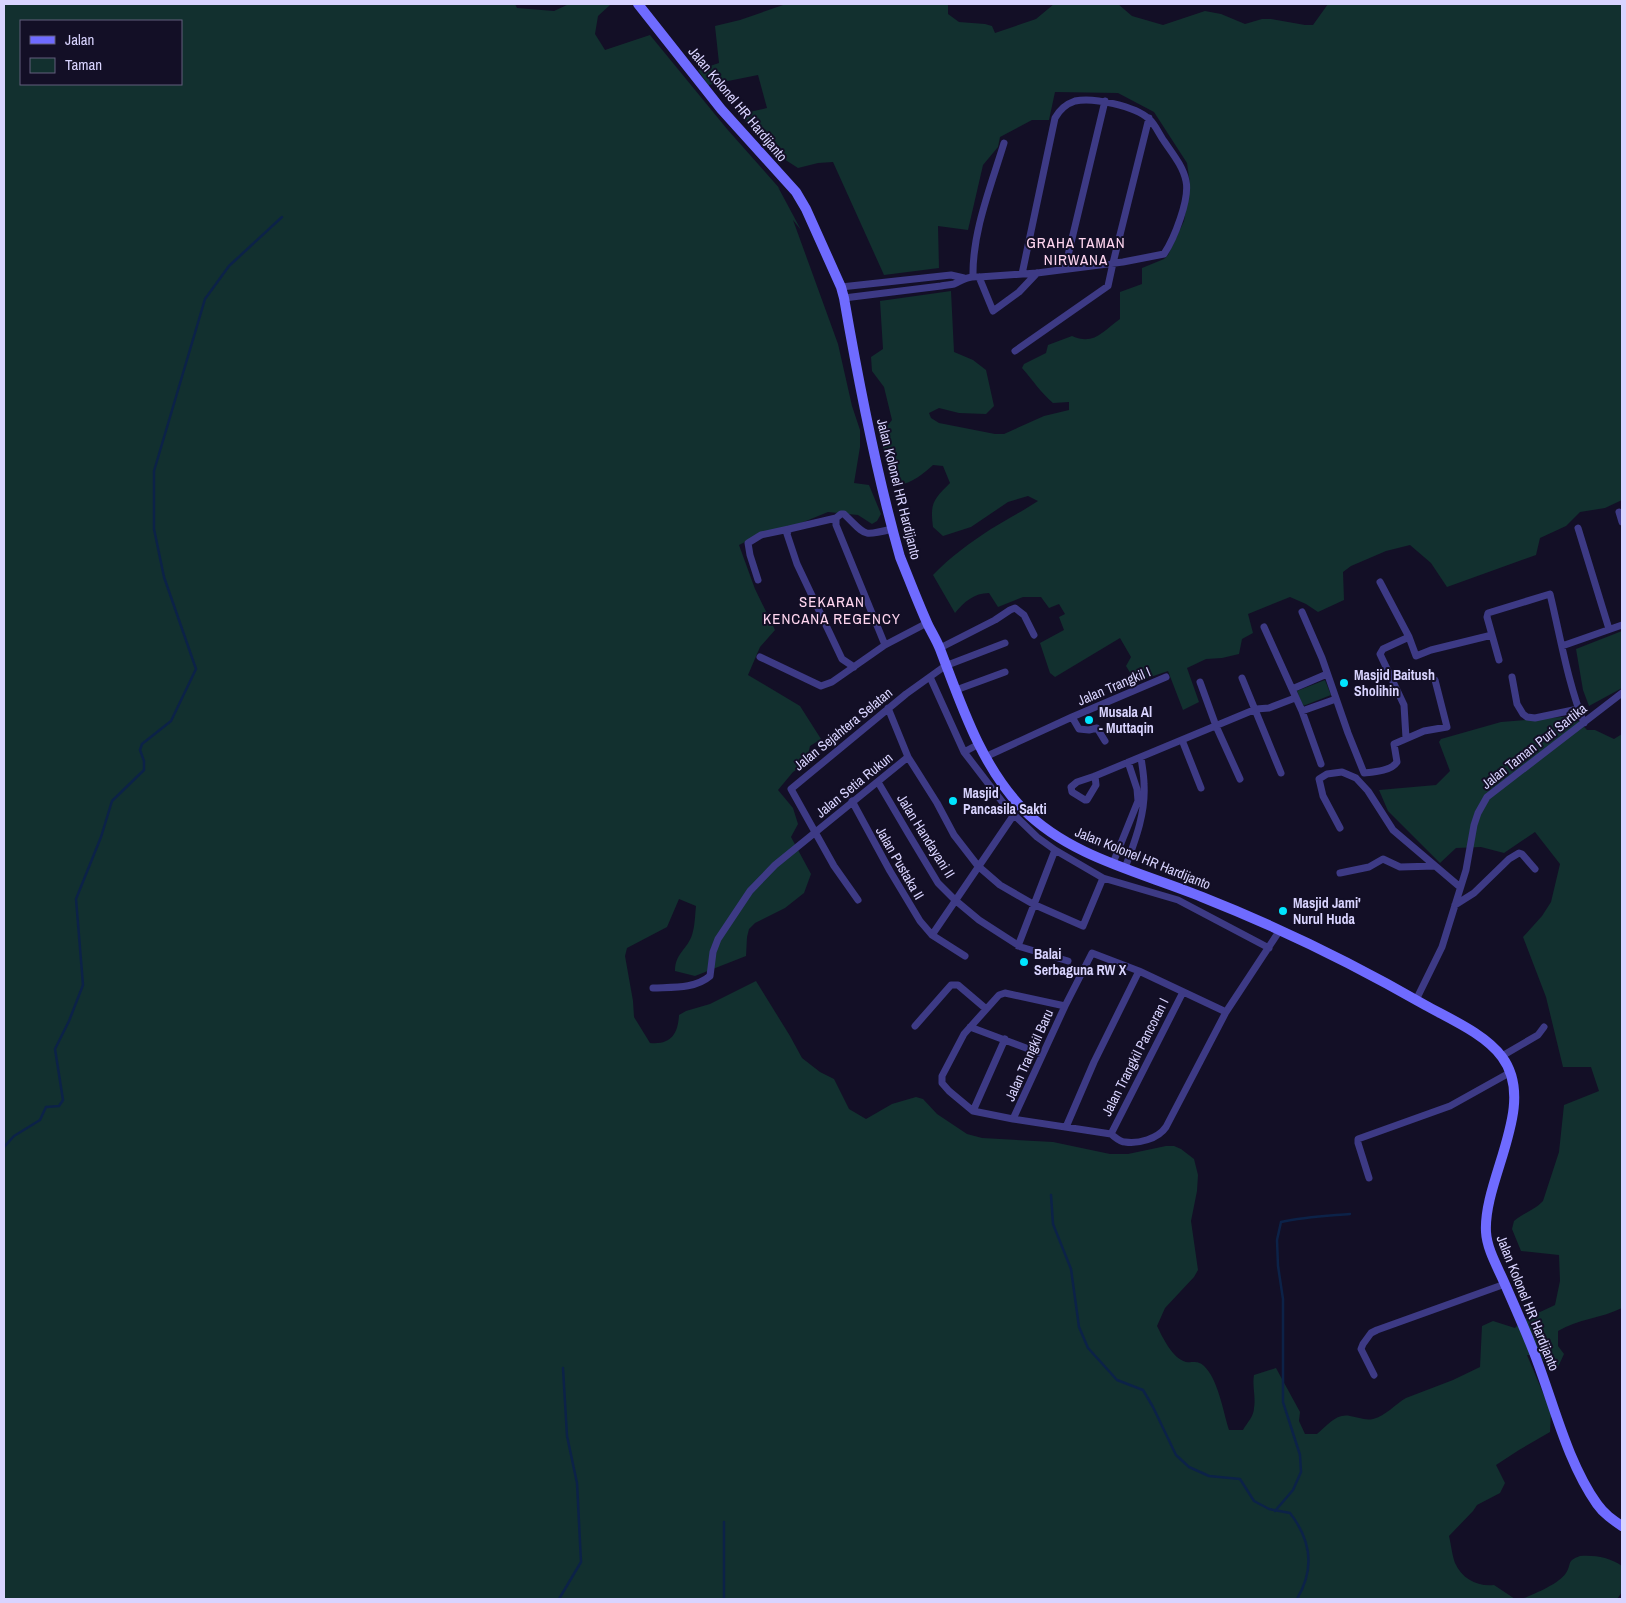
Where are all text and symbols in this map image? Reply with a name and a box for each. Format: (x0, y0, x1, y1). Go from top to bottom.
legend (20, 20, 182, 85)
text: Jalan (65, 29, 94, 50)
street label: Jalan Kolonel HR Hardijanto (685, 43, 791, 165)
text: Taman (65, 54, 102, 75)
district label: GRAHA TAMAN NIRWANA (1026, 232, 1126, 270)
street label: Jalan Kolonel HR Hardijanto (873, 417, 925, 561)
district label: SEKARAN KENCANA REGENCY (763, 591, 901, 629)
street label: Jalan Trangkil I (1075, 663, 1153, 709)
place label: Masjid Baitush Sholihin (1354, 666, 1435, 700)
marker: Masjid Baitush Sholihin (1338, 677, 1350, 689)
street label: Jalan Sejahtera Selatan (790, 684, 896, 774)
street label: Jalan Taman Puri Sartika (1478, 699, 1591, 793)
place label: Musala Al - Muttaqin (1099, 703, 1154, 737)
marker: Musala Al - Muttaqin (1083, 714, 1095, 726)
street label: Jalan Setia Rukun (812, 748, 896, 822)
place label: Masjid Pancasila Sakti (963, 784, 1047, 818)
street label: Jalan Handayani II (893, 791, 959, 881)
marker: Masjid Pancasila Sakti (947, 795, 959, 807)
street label: Jalan Pustaka II (872, 823, 928, 903)
street label: Jalan Kolonel HR Hardijanto (1072, 823, 1214, 893)
place label: Masjid Jami' Nurul Huda (1293, 894, 1361, 928)
marker: Masjid Jami' Nurul Huda (1277, 905, 1289, 917)
place label: Balai Serbaguna RW X (1034, 945, 1127, 979)
marker: Balai Serbaguna RW X (1018, 956, 1030, 968)
street label: Jalan Trangkil Pancoran I (1097, 995, 1173, 1119)
street label: Jalan Trangkil Baru (1001, 1006, 1057, 1104)
street label: Jalan Kolonel HR Hardijanto (1493, 1232, 1563, 1374)

